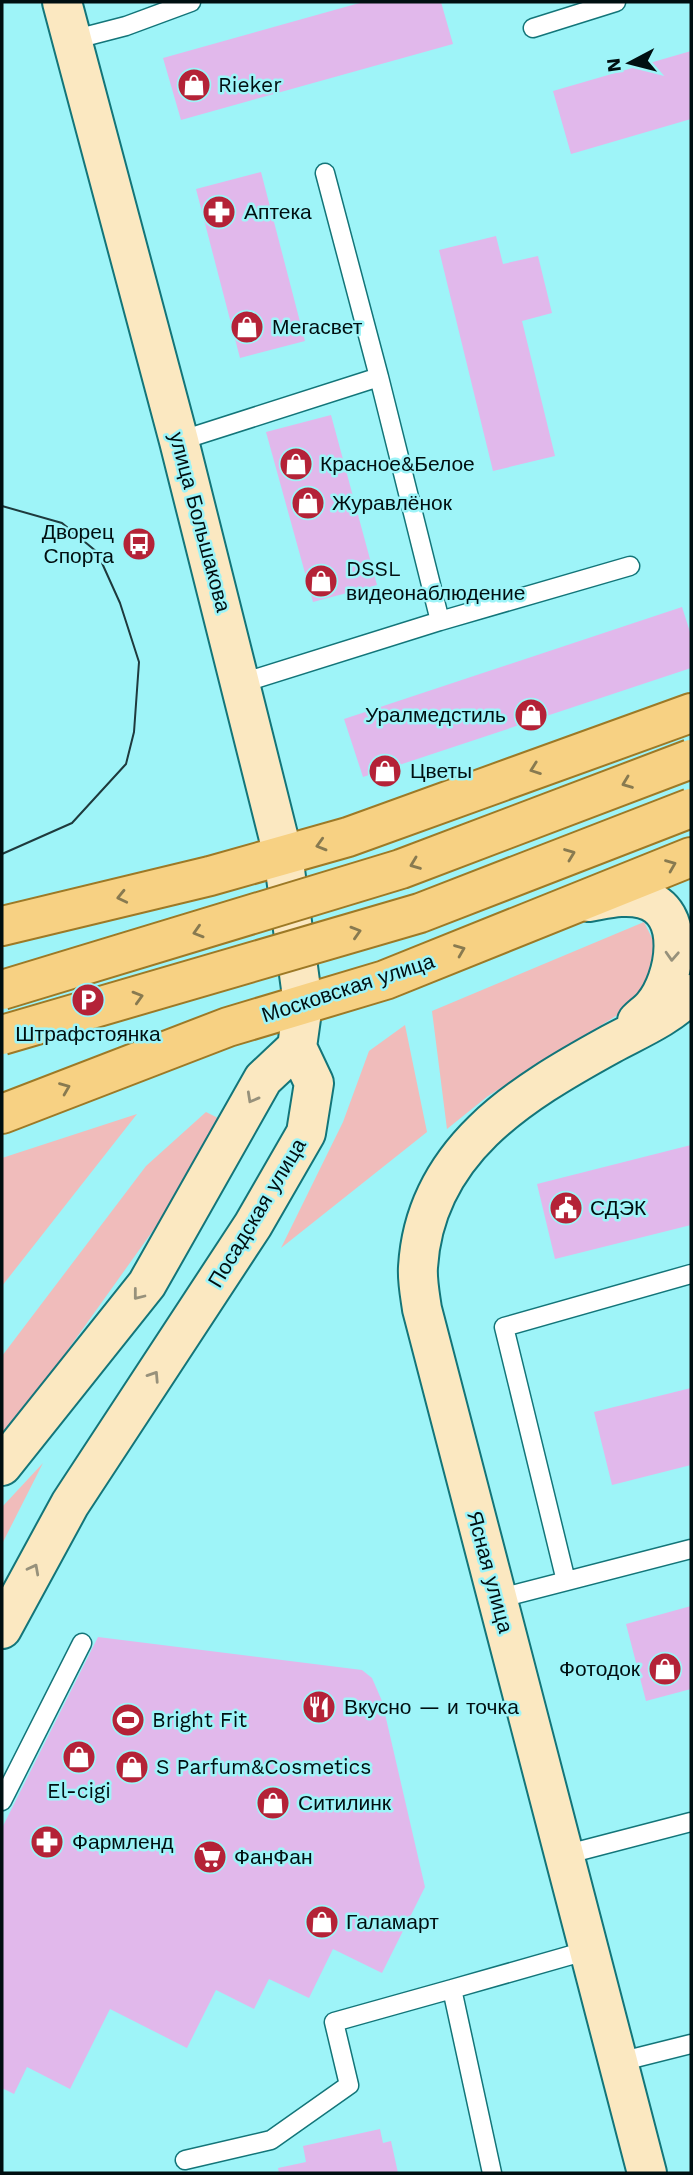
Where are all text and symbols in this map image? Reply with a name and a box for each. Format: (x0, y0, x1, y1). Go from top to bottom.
north arrow (595, 28, 665, 98)
text: N (601, 57, 626, 73)
shop icon: Rieker (175, 66, 213, 104)
place label: Rieker (218, 72, 282, 97)
pharmacy icon: Аптека (200, 193, 238, 231)
place label: Аптека (244, 199, 312, 224)
shop icon: Мегасвет (228, 308, 266, 346)
place label: Мегасвет (272, 314, 363, 339)
street label: улица Большакова (164, 429, 237, 615)
shop icon: Красное&Белое (277, 445, 315, 483)
place label: Красное&Белое (320, 451, 475, 476)
shop icon: Журавлёнок (289, 484, 327, 522)
place label: Журавлёнок (332, 490, 453, 515)
place label: Дворец Спорта (42, 519, 114, 568)
bus stop icon: Дворец Спорта (120, 525, 158, 563)
place label: DSSL видеонаблюдение (346, 556, 525, 605)
shop icon: DSSL видеонаблюдение (302, 562, 340, 600)
shop icon: Уралмедстиль (512, 696, 550, 734)
place label: Уралмедстиль (365, 702, 506, 727)
shop icon: Цветы (366, 752, 404, 790)
place label: Цветы (410, 758, 472, 783)
one-way arrow (530, 761, 542, 775)
one-way arrow (622, 775, 634, 789)
one-way arrow (315, 837, 327, 851)
one-way arrow (563, 849, 575, 863)
one-way arrow (409, 855, 421, 869)
one-way arrow (664, 859, 676, 873)
one-way arrow (116, 889, 128, 903)
one-way arrow (192, 924, 204, 938)
one-way arrow (350, 925, 362, 940)
one-way arrow (453, 945, 465, 959)
street label: Московская улица (258, 948, 438, 1027)
one-way arrow (665, 951, 680, 962)
parking icon: Штрафстоянка (69, 981, 107, 1019)
one-way arrow (132, 991, 144, 1005)
place label: Штрафстоянка (15, 1021, 161, 1046)
one-way arrow (58, 1082, 70, 1096)
one-way arrow (247, 1091, 260, 1103)
street label: Посадская улица (202, 1133, 311, 1292)
public building icon: СДЭК (547, 1189, 585, 1227)
place label: СДЭК (590, 1195, 647, 1220)
one-way arrow (134, 1287, 147, 1299)
one-way arrow (146, 1371, 158, 1384)
street label: Ясная улица (462, 1508, 519, 1636)
one-way arrow (26, 1564, 39, 1577)
shop icon: Фотодок (646, 1650, 684, 1688)
place label: Фотодок (559, 1656, 641, 1681)
restaurant icon: Вкусно — и точка (300, 1688, 338, 1726)
place label: Вкусно — и точка (344, 1694, 519, 1719)
sports icon: Bright Fit (109, 1701, 147, 1739)
place label: Bright Fit (152, 1707, 247, 1732)
shop icon: El-cigi (60, 1738, 98, 1776)
shop icon: S Parfum&Cosmetics (113, 1748, 151, 1786)
place label: S Parfum&Cosmetics (156, 1754, 371, 1779)
place label: El-cigi (47, 1778, 111, 1803)
shop icon: Ситилинк (254, 1784, 292, 1822)
place label: Ситилинк (298, 1790, 392, 1815)
pharmacy icon: Фармленд (28, 1823, 66, 1861)
place label: Фармленд (72, 1829, 174, 1854)
supermarket icon: ФанФан (191, 1838, 229, 1876)
place label: ФанФан (234, 1844, 312, 1869)
shop icon: Галамарт (303, 1903, 341, 1941)
place label: Галамарт (346, 1909, 439, 1934)

